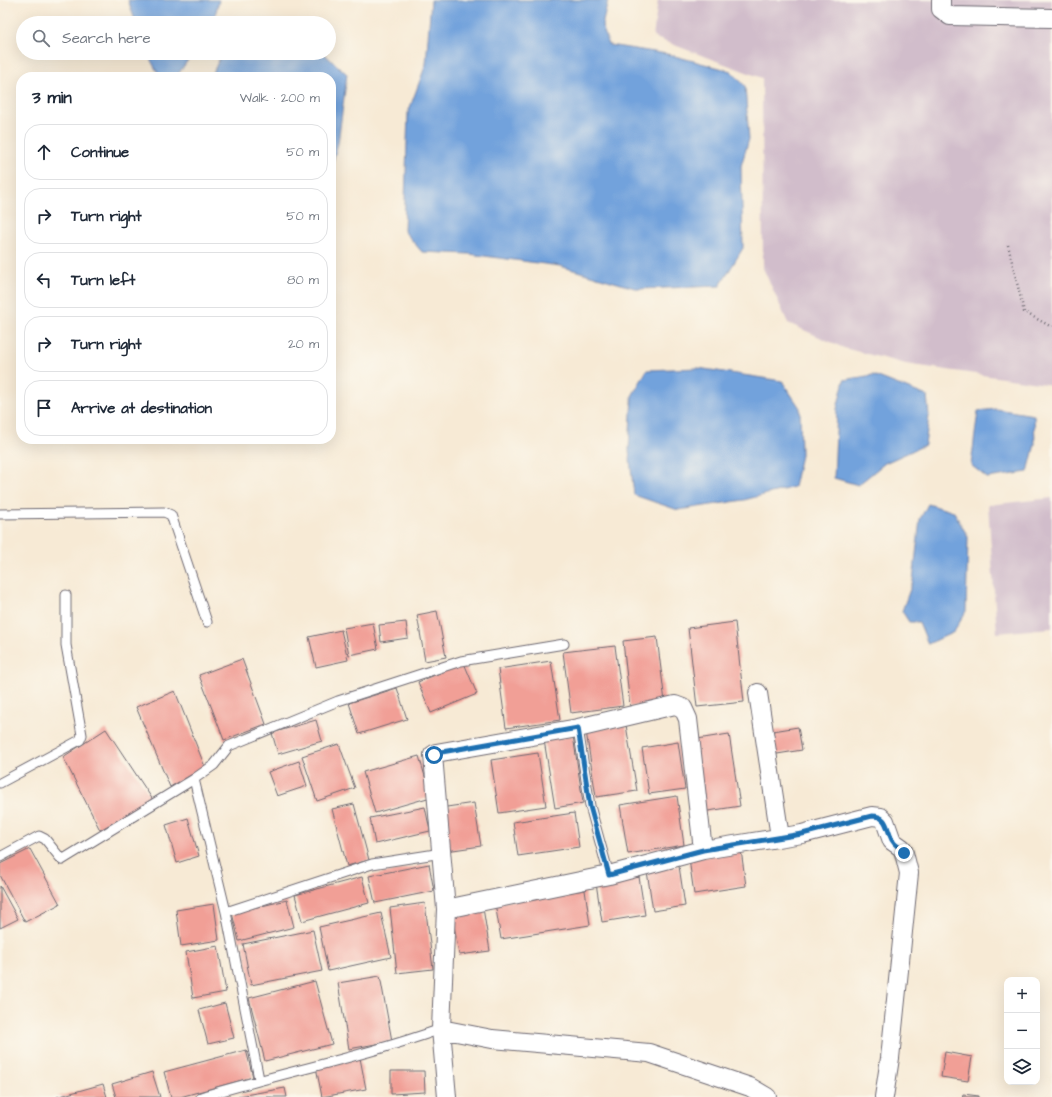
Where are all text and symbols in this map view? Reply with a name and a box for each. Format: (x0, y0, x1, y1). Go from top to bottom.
search box (16, 16, 336, 60)
icon: search (30, 27, 52, 49)
text: Search here (62, 28, 151, 49)
text: 3 min (32, 86, 72, 110)
text: Walk · 200 m (240, 89, 320, 107)
icon: ahead (33, 141, 55, 163)
text: Continue (71, 142, 129, 163)
text: 50 m (286, 143, 319, 161)
icon: right (33, 205, 55, 227)
text: Turn right (71, 206, 142, 227)
text: 50 m (286, 207, 319, 225)
icon: left (33, 269, 55, 291)
text: Turn left (71, 270, 135, 291)
text: 80 m (287, 271, 319, 289)
icon: right (33, 333, 55, 355)
text: Turn right (71, 334, 142, 355)
text: 20 m (288, 335, 319, 353)
icon: arrive (33, 397, 55, 419)
text: Arrive at destination (71, 398, 212, 419)
route start (425, 746, 443, 764)
route end (895, 844, 913, 862)
map controls (1004, 977, 1040, 1085)
button: + (1004, 977, 1040, 1013)
button: − (1004, 1013, 1040, 1049)
button: layers (1004, 1049, 1040, 1085)

